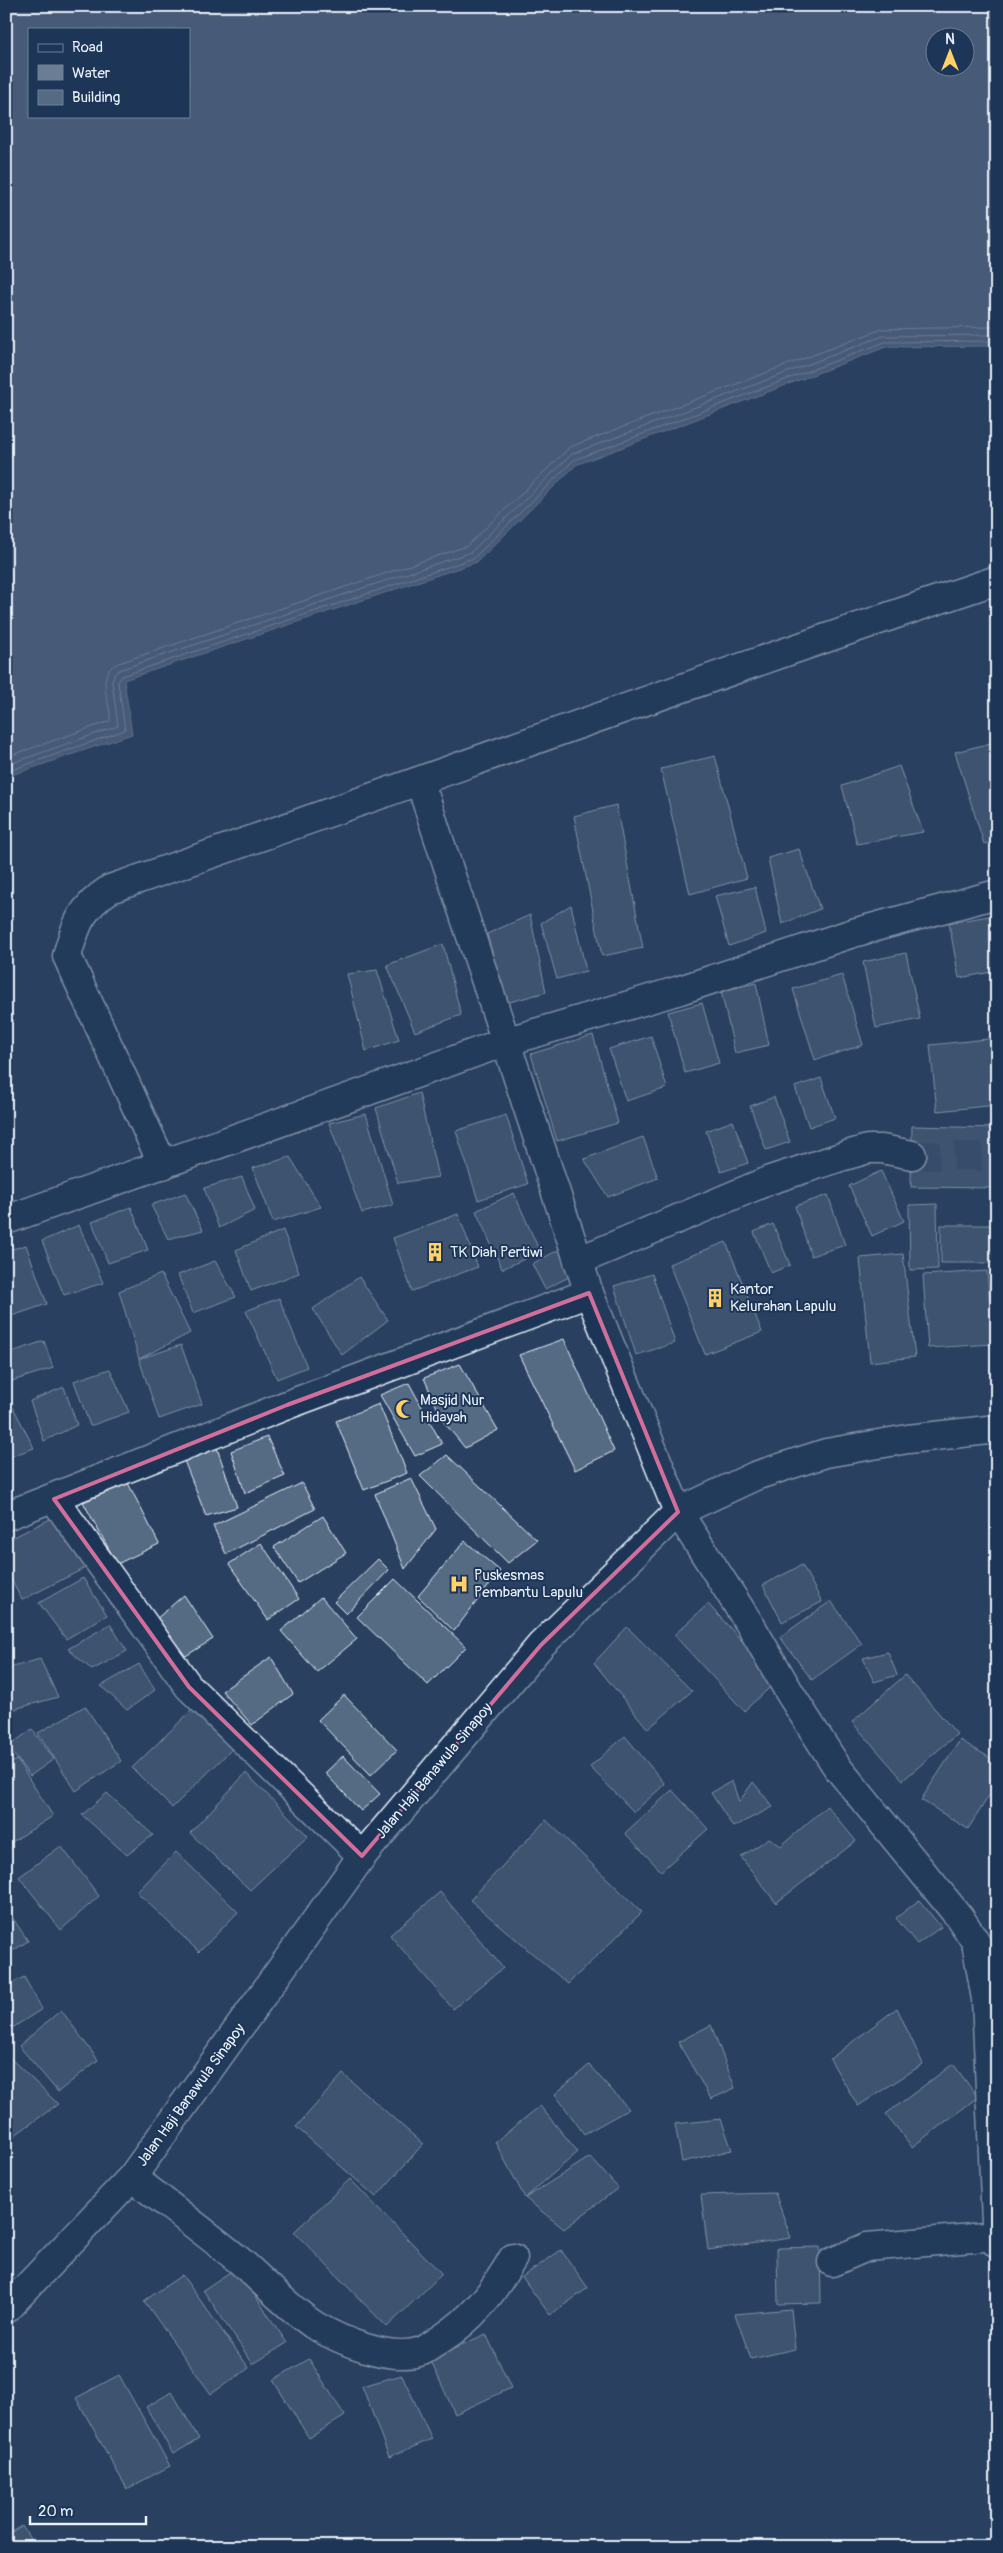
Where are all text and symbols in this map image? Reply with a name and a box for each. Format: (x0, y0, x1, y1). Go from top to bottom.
legend (28, 28, 190, 118)
north arrow (926, 28, 976, 78)
text: N (945, 31, 955, 48)
text: Road (72, 38, 103, 57)
text: Water (72, 64, 111, 83)
text: Building (72, 88, 120, 107)
building icon: TK Diah Pertiwi (424, 1241, 446, 1263)
place label: TK Diah Pertiwi (450, 1243, 543, 1262)
place label: Kantor Kelurahan Lapulu (730, 1280, 836, 1316)
building icon: Kantor Kelurahan Lapulu (704, 1287, 726, 1309)
place label: Masjid Nur Hidayah (420, 1391, 485, 1427)
mosque icon: Masjid Nur Hidayah (394, 1398, 416, 1420)
place label: Puskesmas Pembantu Lapulu (474, 1566, 583, 1602)
hospital icon: Puskesmas Pembantu Lapulu (448, 1573, 470, 1595)
street label: Jalan Haji Banawula Sinapoy (371, 1699, 497, 1843)
street label: Jalan Haji Banawula Sinapoy (133, 2019, 250, 2170)
scale bar (30, 2493, 146, 2525)
text: 20 m (38, 2502, 73, 2521)

